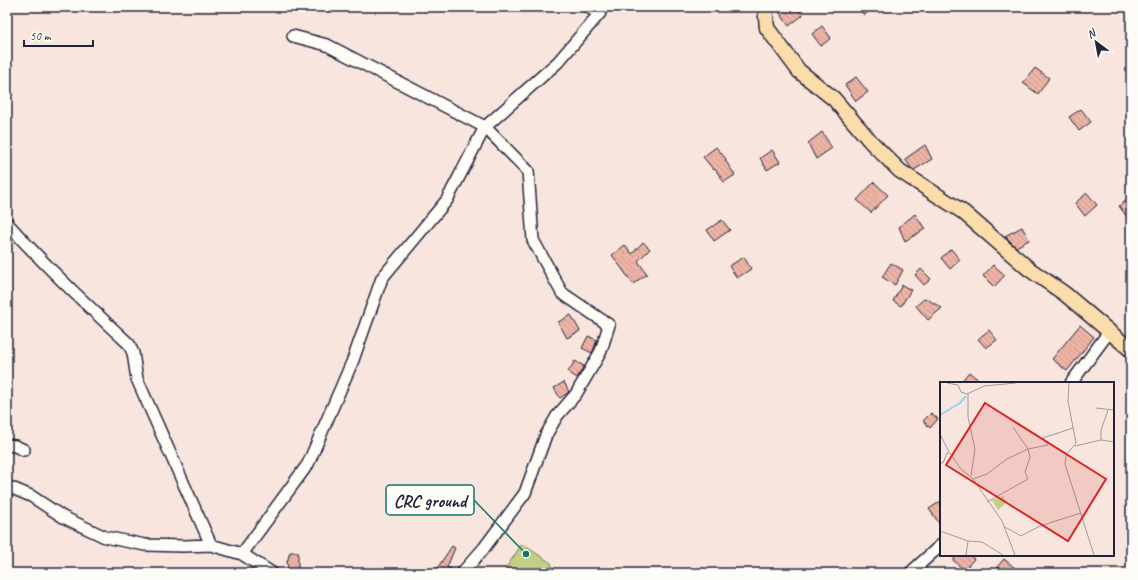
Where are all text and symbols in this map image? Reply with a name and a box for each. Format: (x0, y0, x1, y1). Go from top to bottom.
scale bar (24, 22, 93, 48)
north arrow (1076, 22, 1116, 62)
text: N (1084, 25, 1099, 41)
text: 50 m (30, 28, 52, 44)
inset map (940, 382, 1114, 556)
callout: CRC ground (386, 485, 474, 515)
text: CRC ground (394, 490, 469, 512)

